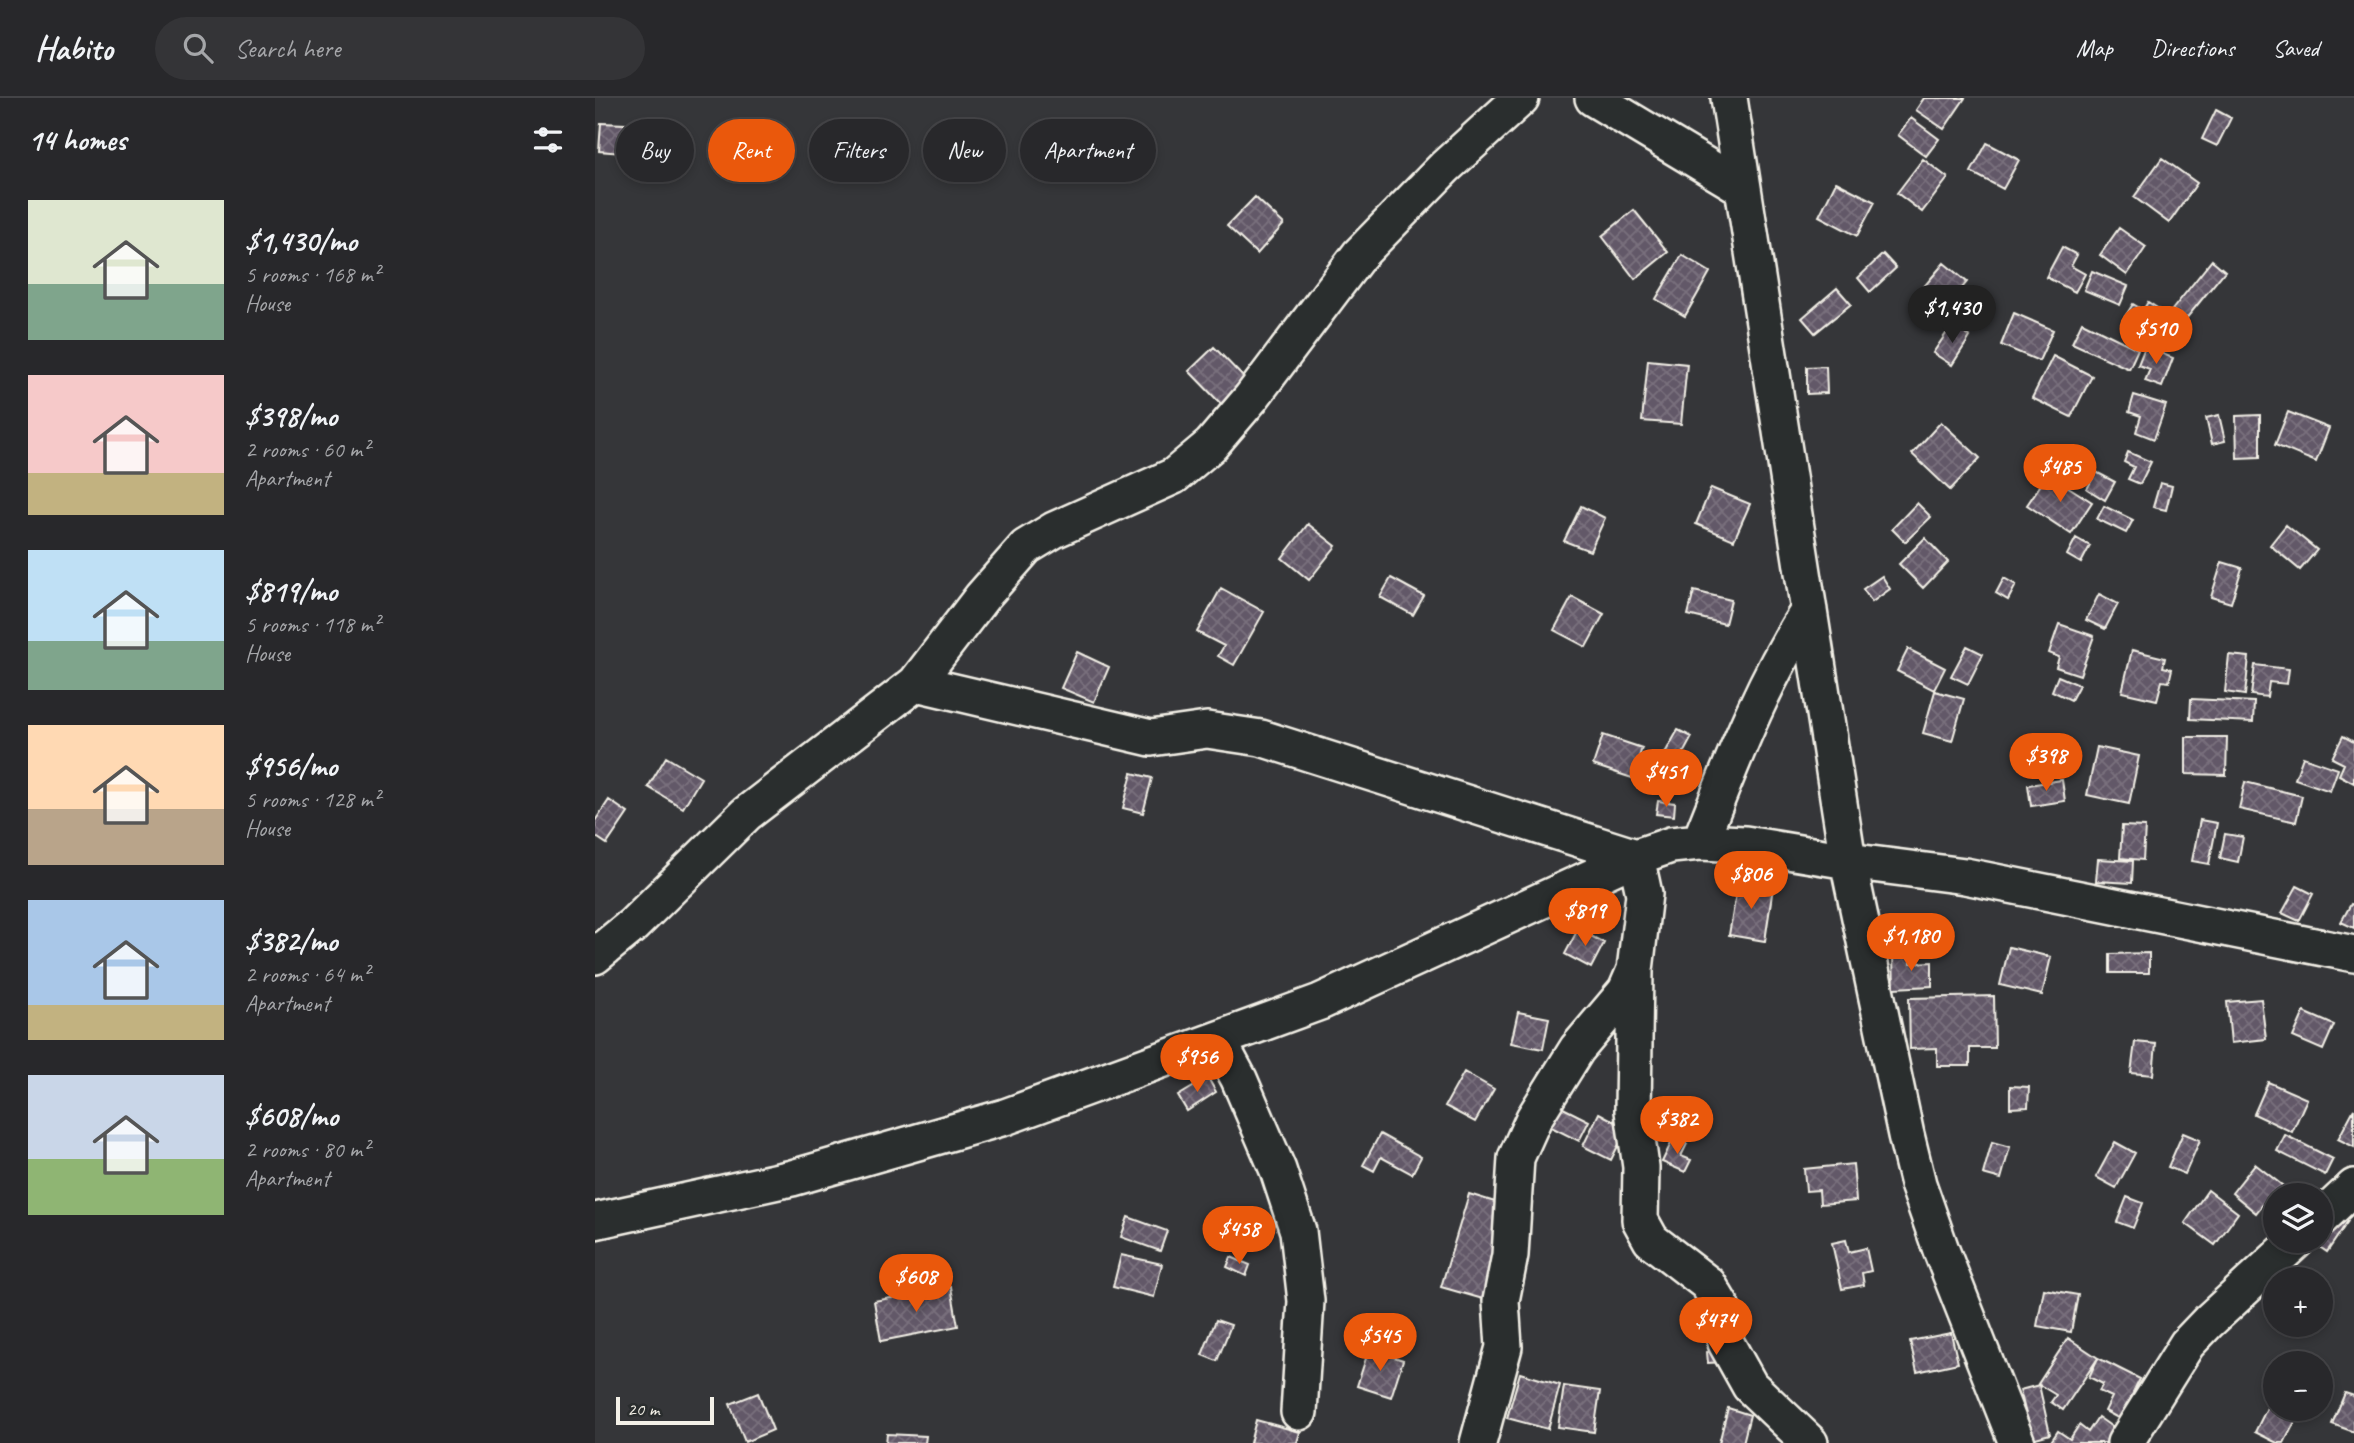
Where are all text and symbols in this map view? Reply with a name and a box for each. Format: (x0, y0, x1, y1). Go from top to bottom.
search box (155, 17, 645, 80)
text: Habito (35, 27, 113, 69)
icon: search (179, 29, 217, 67)
text: Search here (235, 32, 341, 65)
text: Map (2076, 33, 2113, 63)
text: Directions (2151, 33, 2234, 63)
text: Saved (2272, 33, 2319, 63)
chip: Buy (616, 119, 694, 182)
chip: Rent (708, 119, 795, 182)
chip: Filters (809, 119, 909, 182)
chip: New (923, 119, 1006, 182)
chip: Apartment (1020, 119, 1156, 182)
text: 14 homes (28, 121, 126, 159)
icon: filters (529, 121, 567, 159)
text: $1,430/mo (245, 222, 357, 260)
icon: home (84, 228, 168, 312)
text: 5 rooms · 168 m² (245, 260, 380, 289)
pin: $1,430 (1895, 286, 2009, 345)
text: House (245, 289, 290, 318)
text: $1,430 (1924, 293, 1980, 322)
pin: $510 (2115, 306, 2197, 366)
text: $510 (2135, 314, 2177, 343)
text: $398/mo (245, 397, 337, 435)
icon: home (84, 403, 168, 487)
text: 2 rooms · 60 m² (245, 435, 369, 464)
pin: $485 (2019, 444, 2101, 504)
text: $485 (2039, 452, 2081, 481)
text: Apartment (245, 464, 330, 493)
text: $819/mo (245, 572, 337, 610)
icon: home (84, 578, 168, 662)
text: 5 rooms · 118 m² (245, 610, 380, 639)
text: House (245, 639, 290, 668)
pin: $398 (2005, 734, 2087, 793)
text: $398 (2025, 741, 2067, 770)
text: $956/mo (245, 747, 337, 785)
pin: $451 (1625, 750, 1707, 809)
icon: home (84, 753, 168, 837)
text: $451 (1645, 757, 1687, 786)
text: 5 rooms · 128 m² (245, 785, 380, 814)
text: House (245, 814, 290, 843)
pin: $806 (1710, 852, 1792, 911)
text: $806 (1730, 859, 1772, 888)
pin: $819 (1544, 888, 1626, 948)
text: $819 (1564, 896, 1606, 925)
pin: $1,180 (1854, 914, 1968, 973)
text: $1,180 (1883, 921, 1939, 950)
text: $382/mo (245, 922, 337, 960)
icon: home (84, 928, 168, 1012)
text: 2 rooms · 64 m² (245, 960, 369, 989)
text: Apartment (245, 989, 330, 1018)
pin: $956 (1156, 1034, 1238, 1094)
text: $956 (1176, 1042, 1218, 1071)
pin: $382 (1636, 1096, 1718, 1156)
text: $608/mo (245, 1097, 338, 1135)
icon: home (84, 1103, 168, 1187)
text: $382 (1656, 1104, 1698, 1133)
text: 2 rooms · 80 m² (245, 1135, 369, 1164)
text: Apartment (245, 1164, 330, 1193)
map controls (2263, 1183, 2333, 1421)
button: layers (2263, 1183, 2333, 1253)
pin: $458 (1198, 1206, 1280, 1266)
text: $458 (1218, 1214, 1260, 1243)
pin: $608 (875, 1254, 957, 1314)
text: $608 (895, 1262, 937, 1291)
button: + (2263, 1267, 2333, 1337)
pin: $474 (1675, 1298, 1757, 1357)
text: $474 (1695, 1305, 1737, 1334)
pin: $545 (1339, 1314, 1421, 1373)
text: $545 (1360, 1321, 1400, 1350)
button: − (2263, 1351, 2333, 1421)
scale bar (616, 1394, 714, 1426)
text: 20 m (627, 1397, 659, 1421)

